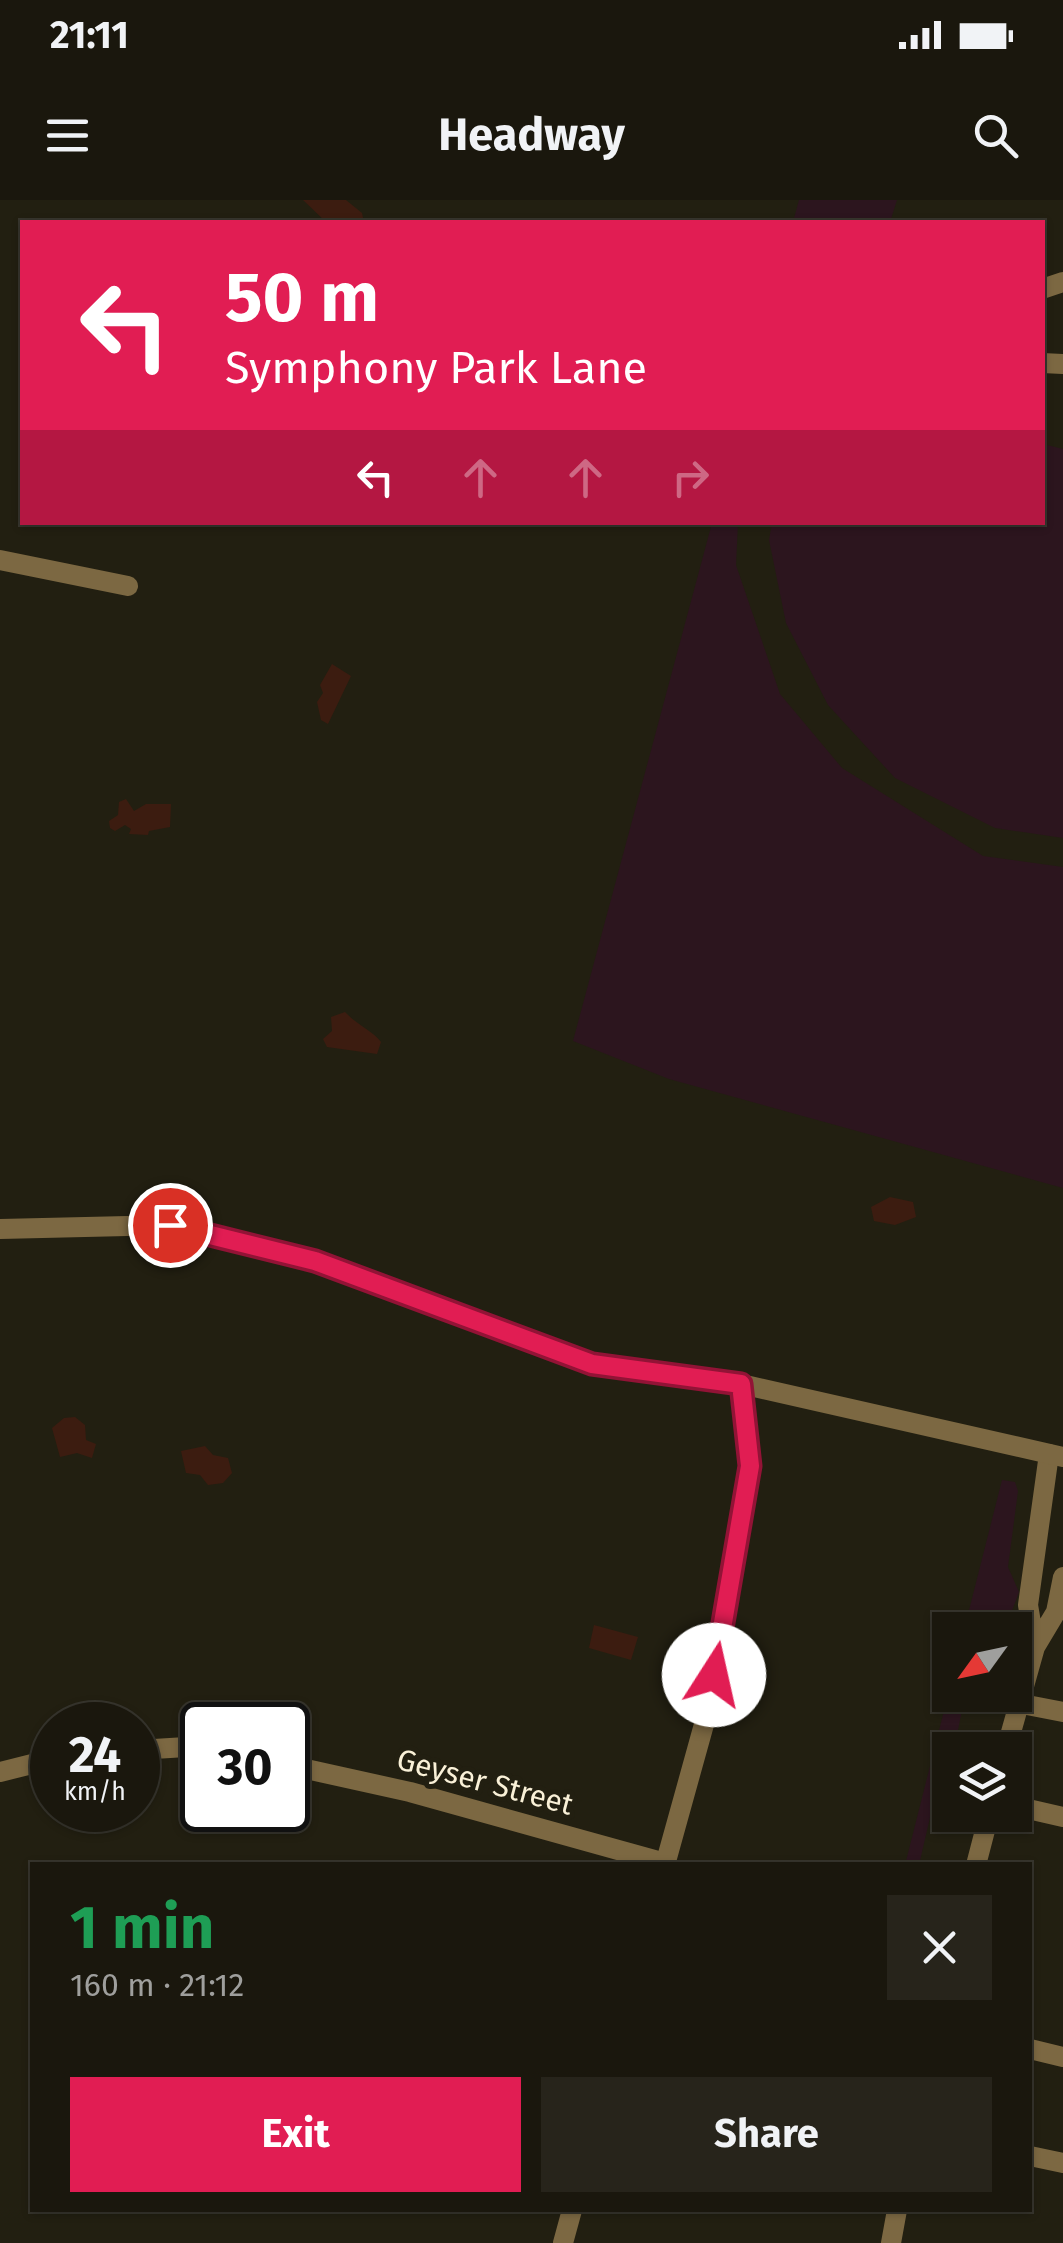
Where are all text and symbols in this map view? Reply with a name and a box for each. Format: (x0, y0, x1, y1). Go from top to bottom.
text: 21:11 (50, 12, 129, 58)
icon: menu (40, 108, 95, 163)
text: Headway (438, 108, 625, 162)
icon: search (968, 108, 1023, 163)
text: 50 m (225, 256, 379, 340)
icon: left (60, 260, 190, 390)
text: Symphony Park Lane (225, 341, 647, 395)
icon: left (348, 450, 403, 505)
icon: ahead (453, 450, 508, 505)
icon: ahead (558, 450, 613, 505)
icon: right (663, 450, 718, 505)
pin (128, 1183, 213, 1268)
icon: arrive (143, 1198, 198, 1253)
north arrow (932, 1612, 1032, 1712)
map controls (932, 1612, 1032, 1832)
position arrow (662, 1623, 766, 1727)
speed limit sign: 30 (180, 1702, 310, 1832)
text: 24 (69, 1725, 121, 1785)
button: layers (932, 1732, 1032, 1832)
street label: Geyser Street (393, 1741, 577, 1823)
text: km/h (64, 1777, 126, 1807)
text: 1 min (70, 1892, 214, 1964)
button: close (887, 1895, 992, 2000)
text: 160 m · 21:12 (70, 1966, 244, 2004)
button: Exit (70, 2077, 521, 2192)
button: Share (541, 2077, 992, 2192)

